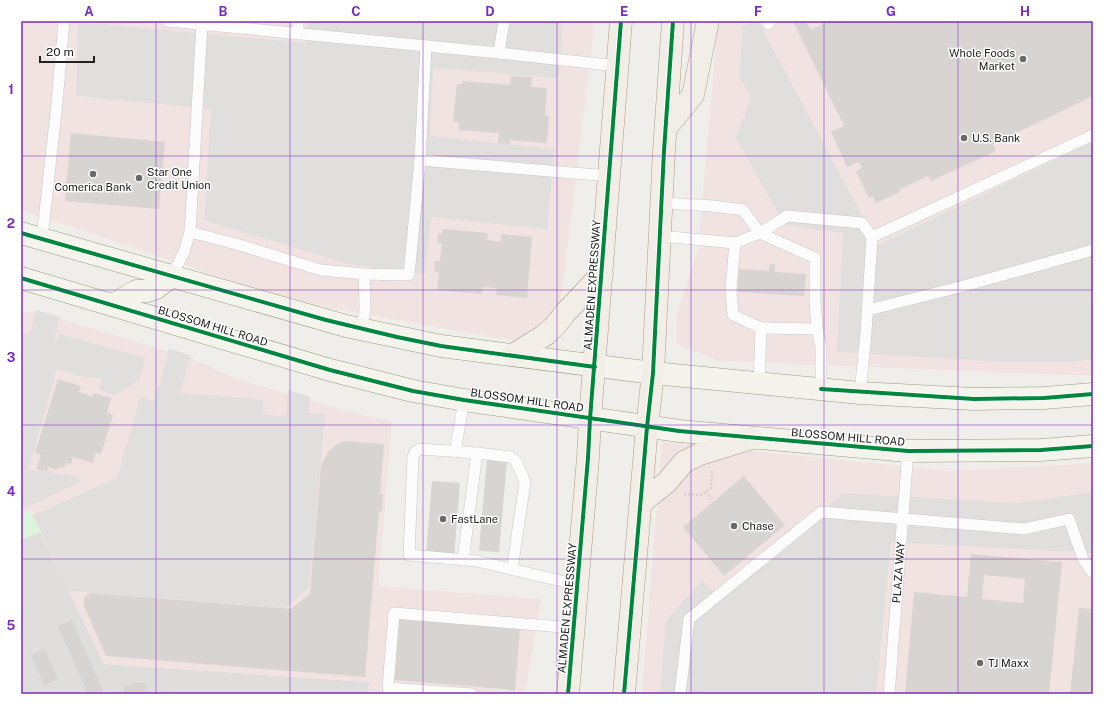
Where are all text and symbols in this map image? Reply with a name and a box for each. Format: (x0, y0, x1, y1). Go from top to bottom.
text: A (84, 4, 94, 19)
text: B (219, 4, 228, 19)
text: C (351, 4, 361, 19)
text: D (485, 4, 495, 19)
text: E (620, 4, 628, 19)
text: F (754, 4, 762, 19)
text: G (886, 4, 896, 19)
text: H (1020, 4, 1030, 19)
scale bar (40, 38, 94, 64)
text: 20 m (46, 45, 74, 59)
place label: Whole Foods Market (949, 47, 1015, 72)
marker: Whole Foods Market (1018, 54, 1028, 64)
text: 1 (8, 82, 14, 97)
place label: U.S. Bank (972, 132, 1020, 144)
marker: U.S. Bank (959, 133, 969, 143)
place label: Star One Credit Union (147, 166, 211, 191)
marker: Comerica Bank (88, 169, 98, 179)
marker: Star One Credit Union (134, 173, 144, 183)
place label: Comerica Bank (54, 181, 132, 193)
text: 2 (7, 216, 15, 231)
street label: ALMADEN EXPRESSWAY (581, 219, 603, 351)
street label: BLOSSOM HILL ROAD (157, 304, 270, 349)
text: 3 (7, 350, 16, 365)
street label: BLOSSOM HILL ROAD (470, 386, 585, 414)
street label: BLOSSOM HILL ROAD (791, 426, 906, 448)
text: 4 (7, 484, 16, 499)
place label: FastLane (451, 513, 498, 525)
marker: FastLane (438, 514, 448, 524)
place label: Chase (742, 520, 774, 532)
marker: Chase (729, 521, 739, 531)
street label: PLAZA WAY (890, 541, 907, 604)
street label: ALMADEN EXPRESSWAY (555, 542, 579, 674)
text: 5 (7, 618, 16, 633)
place label: TJ Maxx (988, 657, 1029, 669)
marker: TJ Maxx (975, 658, 985, 668)

